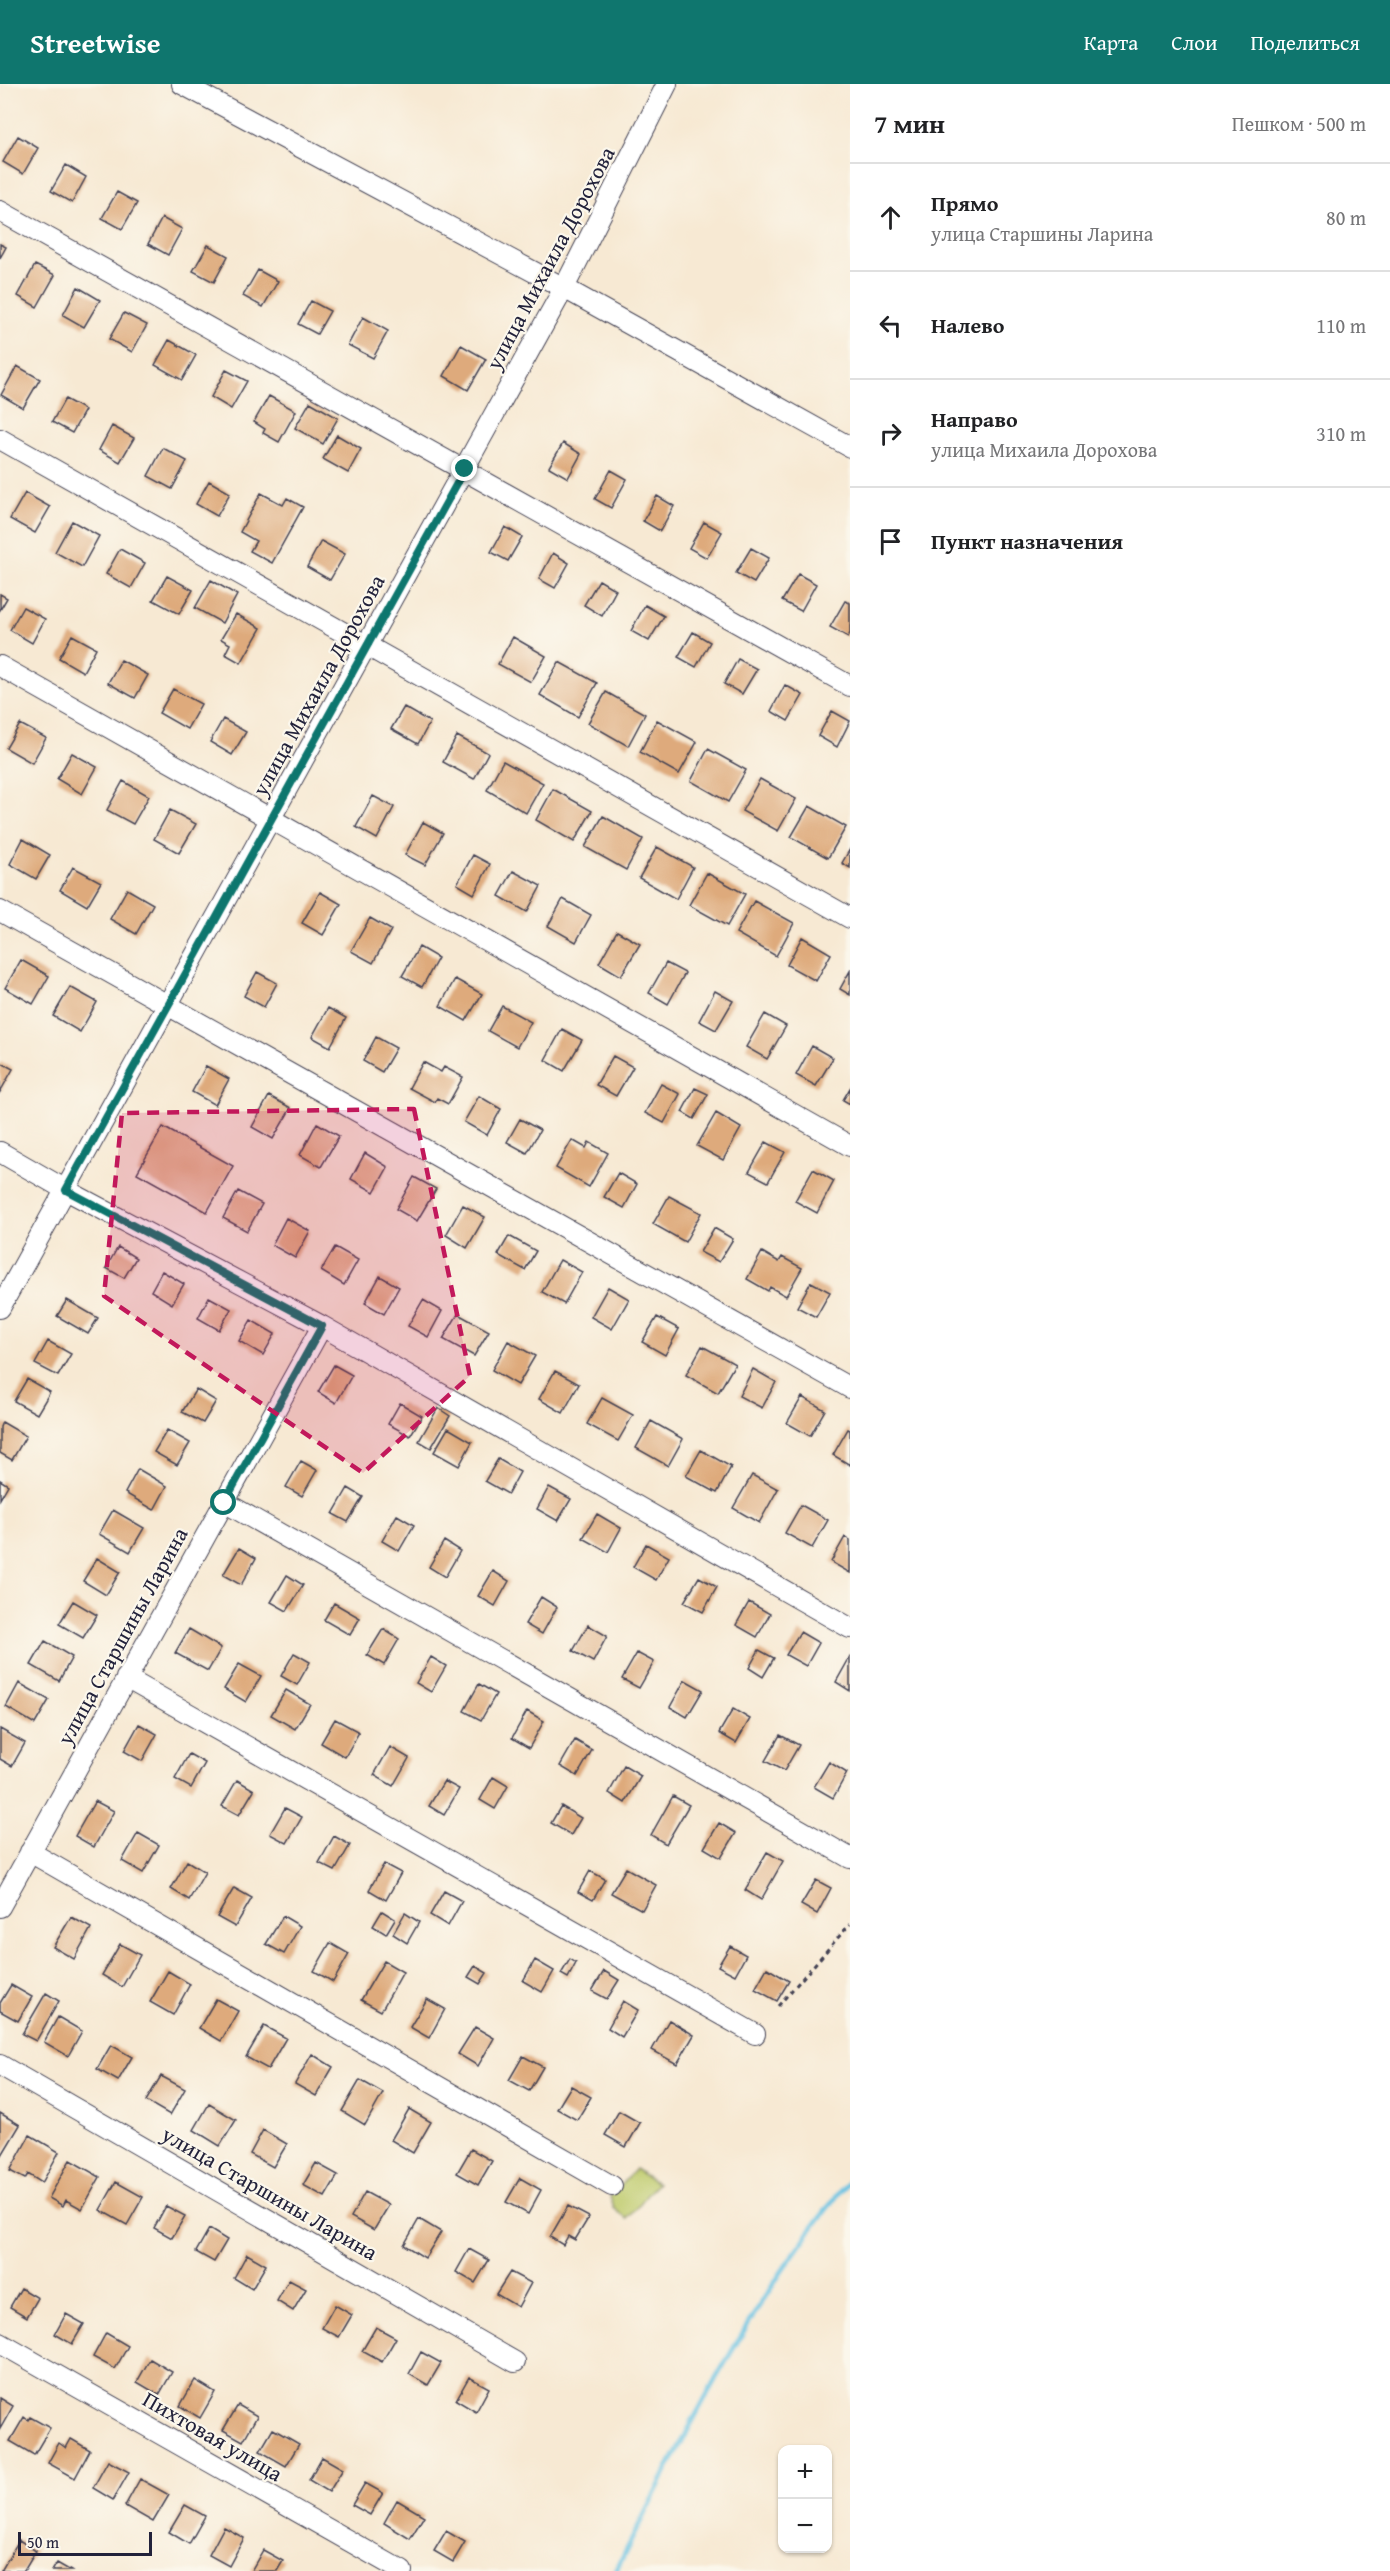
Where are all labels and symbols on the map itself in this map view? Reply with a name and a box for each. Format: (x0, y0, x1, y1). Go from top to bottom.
street label: улица Михаила Дорохова (477, 140, 623, 376)
route end (451, 455, 477, 481)
street label: улица Михаила Дорохова (243, 568, 393, 802)
route start (210, 1489, 236, 1515)
street label: улица Старшины Ларина (48, 1521, 196, 1752)
street label: улица Старшины Ларина (155, 2118, 384, 2268)
street label: Пихтовая улица (137, 2383, 289, 2489)
scale bar (18, 2529, 152, 2556)

